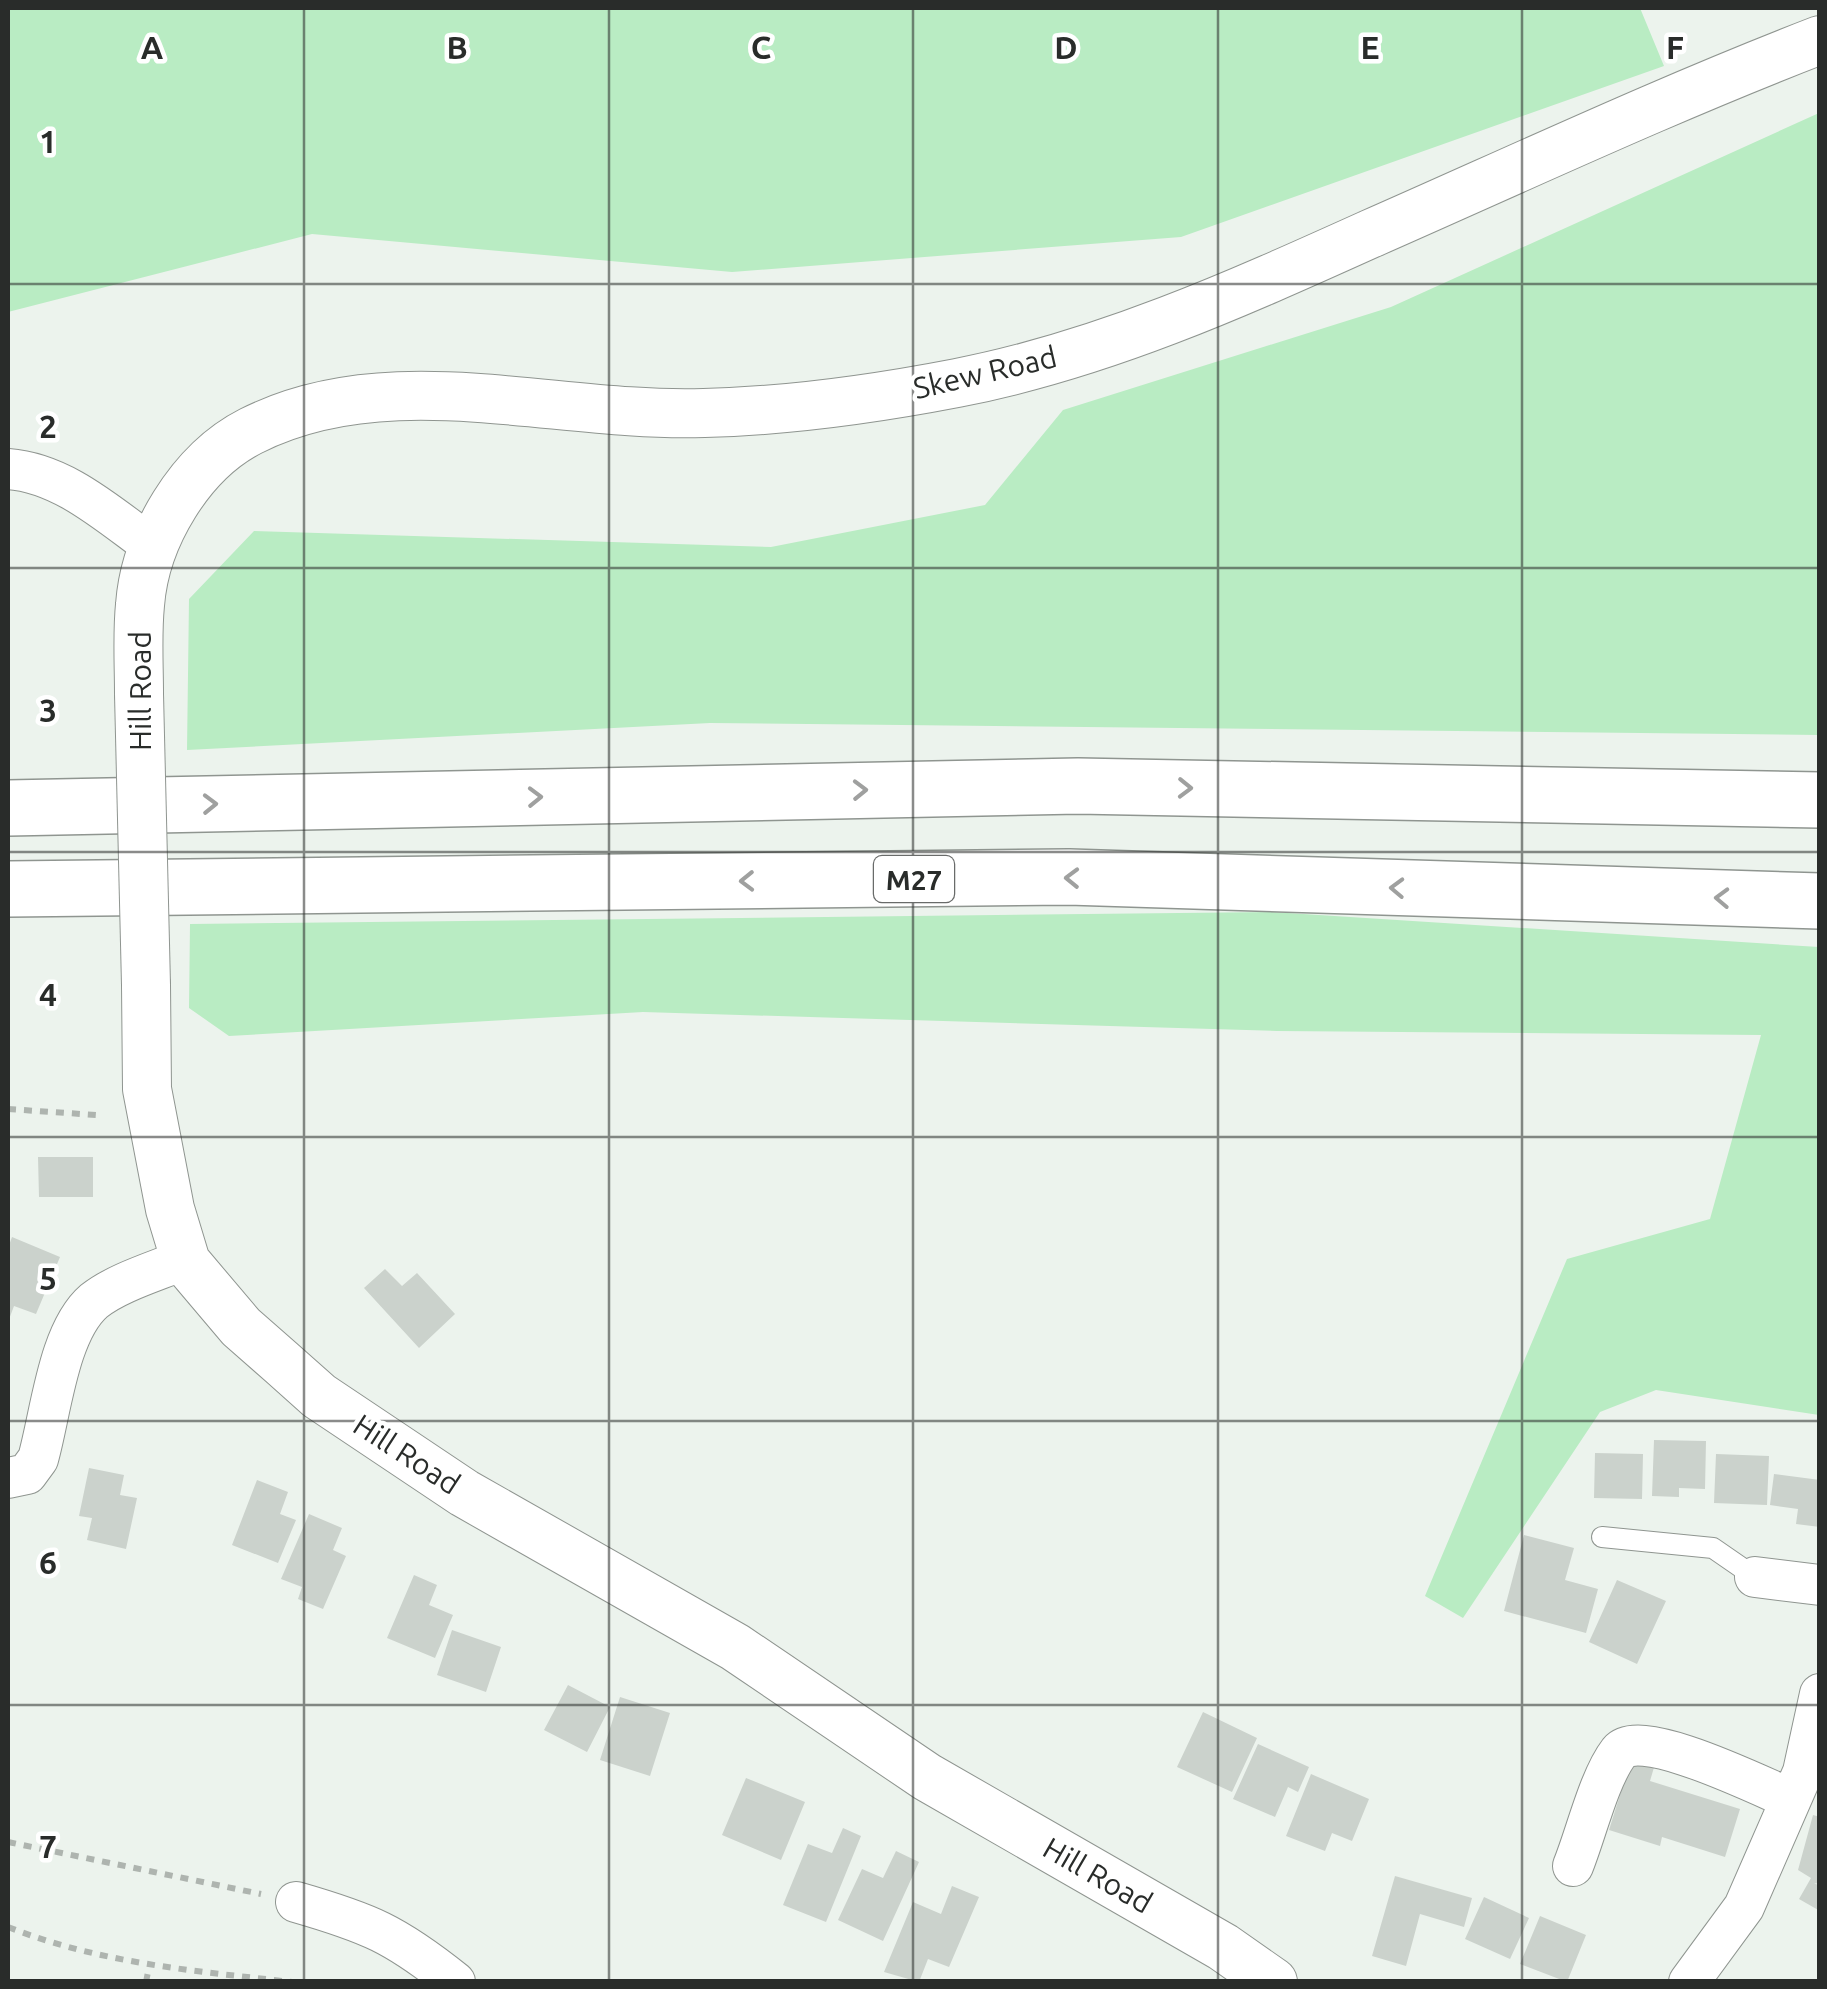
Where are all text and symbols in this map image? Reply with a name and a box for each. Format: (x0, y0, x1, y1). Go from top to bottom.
text: A (141, 29, 164, 65)
text: B (446, 29, 468, 65)
text: C (751, 29, 771, 65)
text: D (1054, 29, 1078, 65)
text: E (1360, 29, 1380, 65)
text: F (1666, 29, 1684, 65)
text: 1 (39, 123, 57, 159)
street label: Skew Road (910, 339, 1060, 405)
text: 2 (39, 408, 57, 444)
street label: Hill Road (123, 631, 157, 751)
text: 3 (39, 692, 57, 728)
one-way arrow (1177, 777, 1193, 798)
one-way arrow (852, 780, 868, 801)
one-way arrow (528, 786, 543, 808)
one-way arrow (202, 793, 218, 814)
road number: M27 (874, 856, 954, 902)
one-way arrow (1064, 867, 1080, 889)
one-way arrow (739, 870, 754, 892)
one-way arrow (1389, 877, 1405, 898)
one-way arrow (1714, 888, 1730, 909)
text: 4 (39, 976, 57, 1012)
text: 5 (39, 1260, 57, 1296)
street label: Hill Road (347, 1407, 467, 1501)
text: 6 (39, 1544, 57, 1580)
text: 7 (39, 1828, 57, 1864)
street label: Hill Road (1038, 1830, 1158, 1920)

